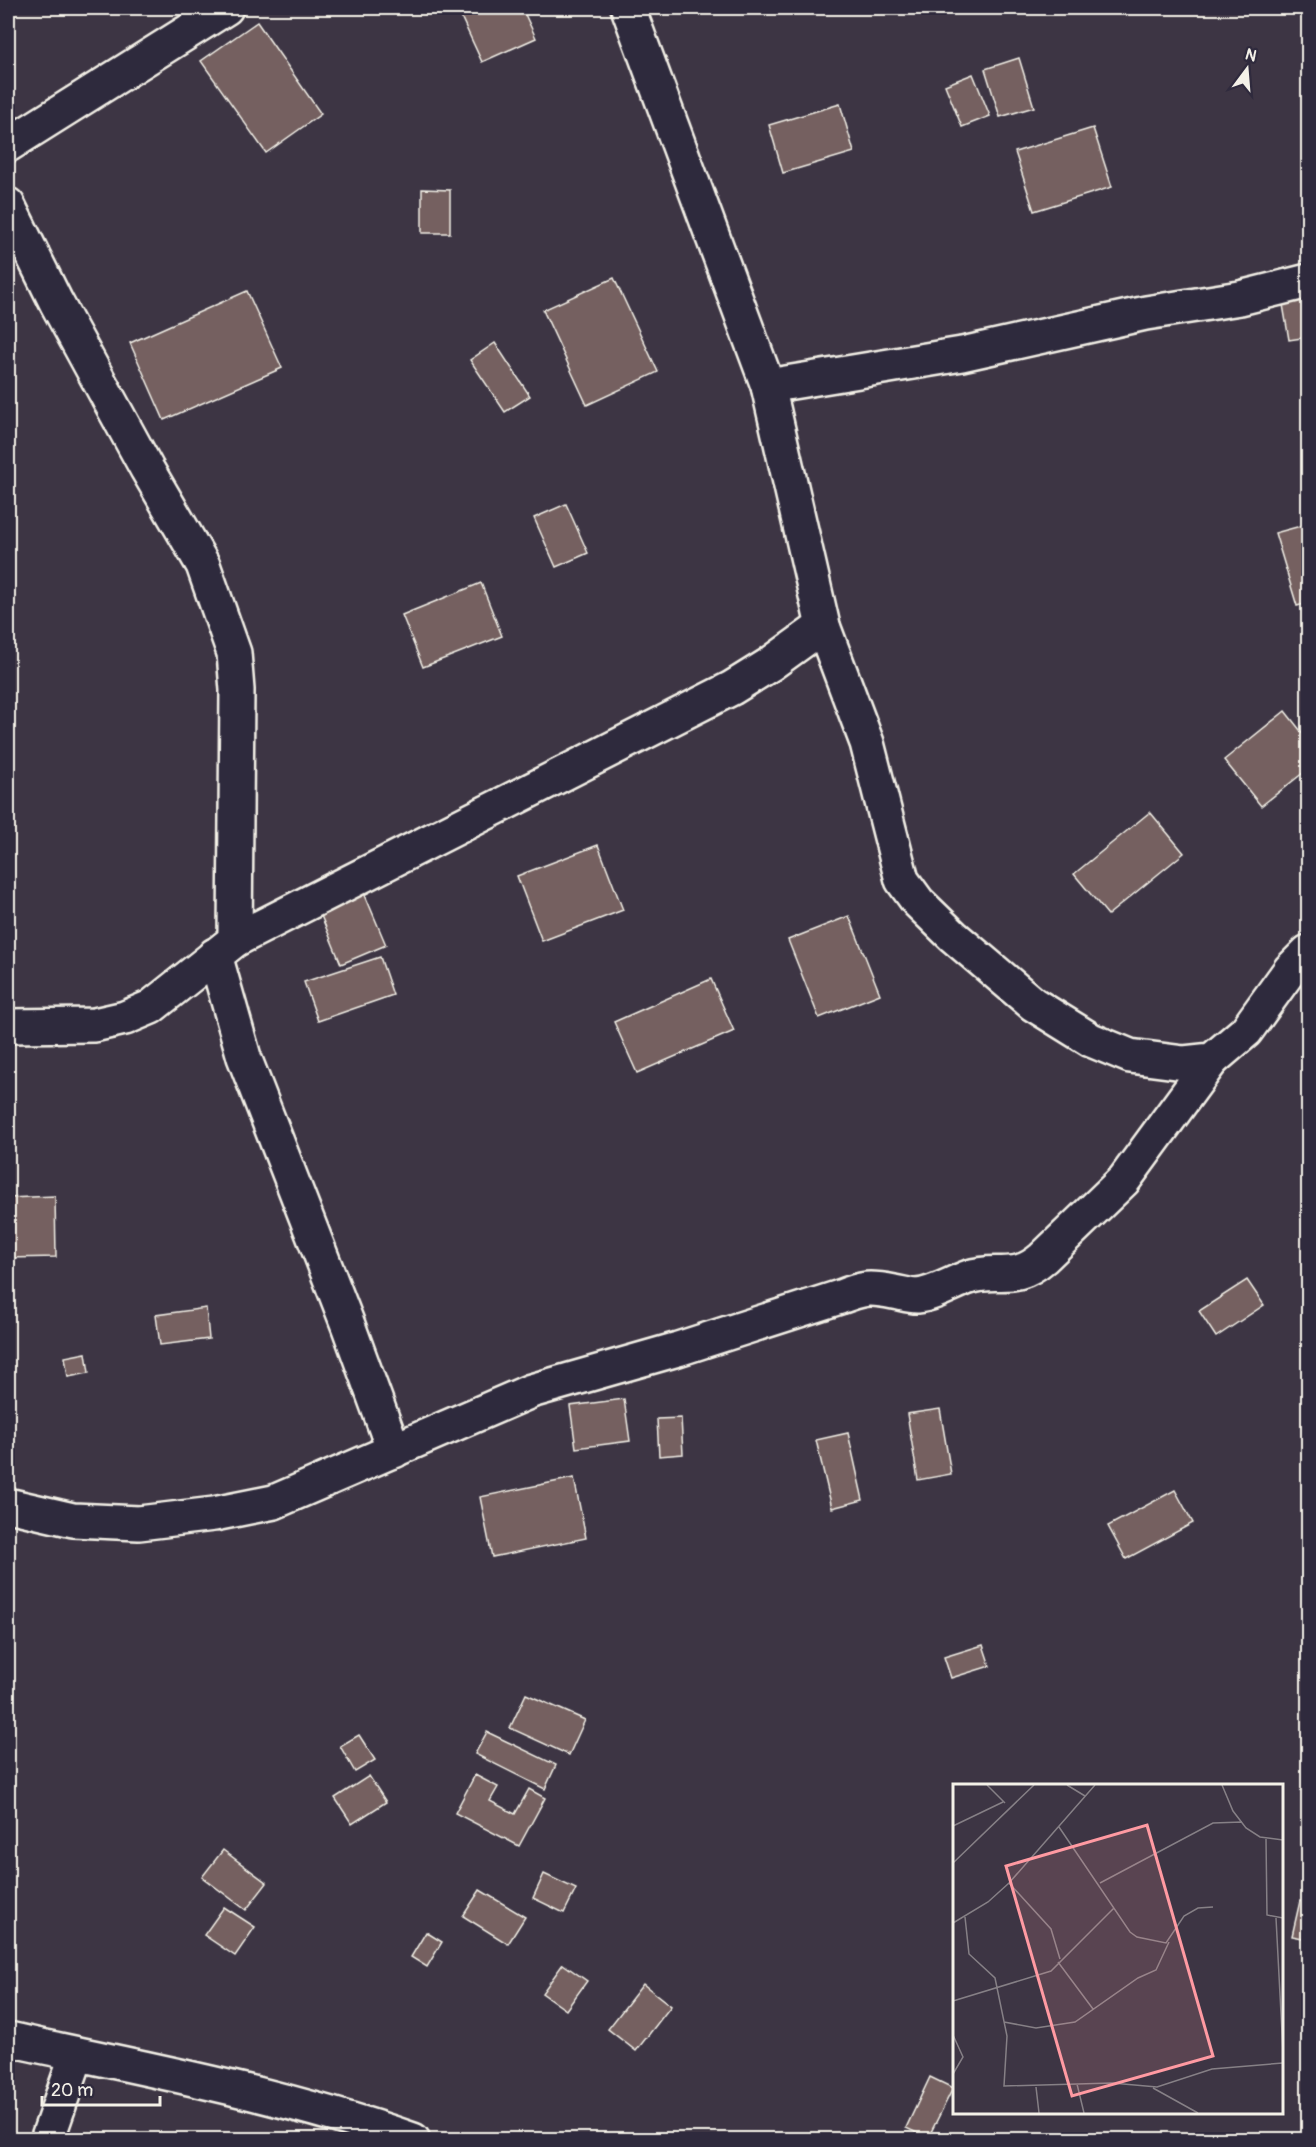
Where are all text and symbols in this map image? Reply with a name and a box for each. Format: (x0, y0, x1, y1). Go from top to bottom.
north arrow (1217, 39, 1277, 99)
text: N (1243, 44, 1259, 67)
inset map (953, 1784, 1283, 2114)
scale bar (42, 2069, 160, 2107)
text: 20 m (51, 2079, 93, 2102)

